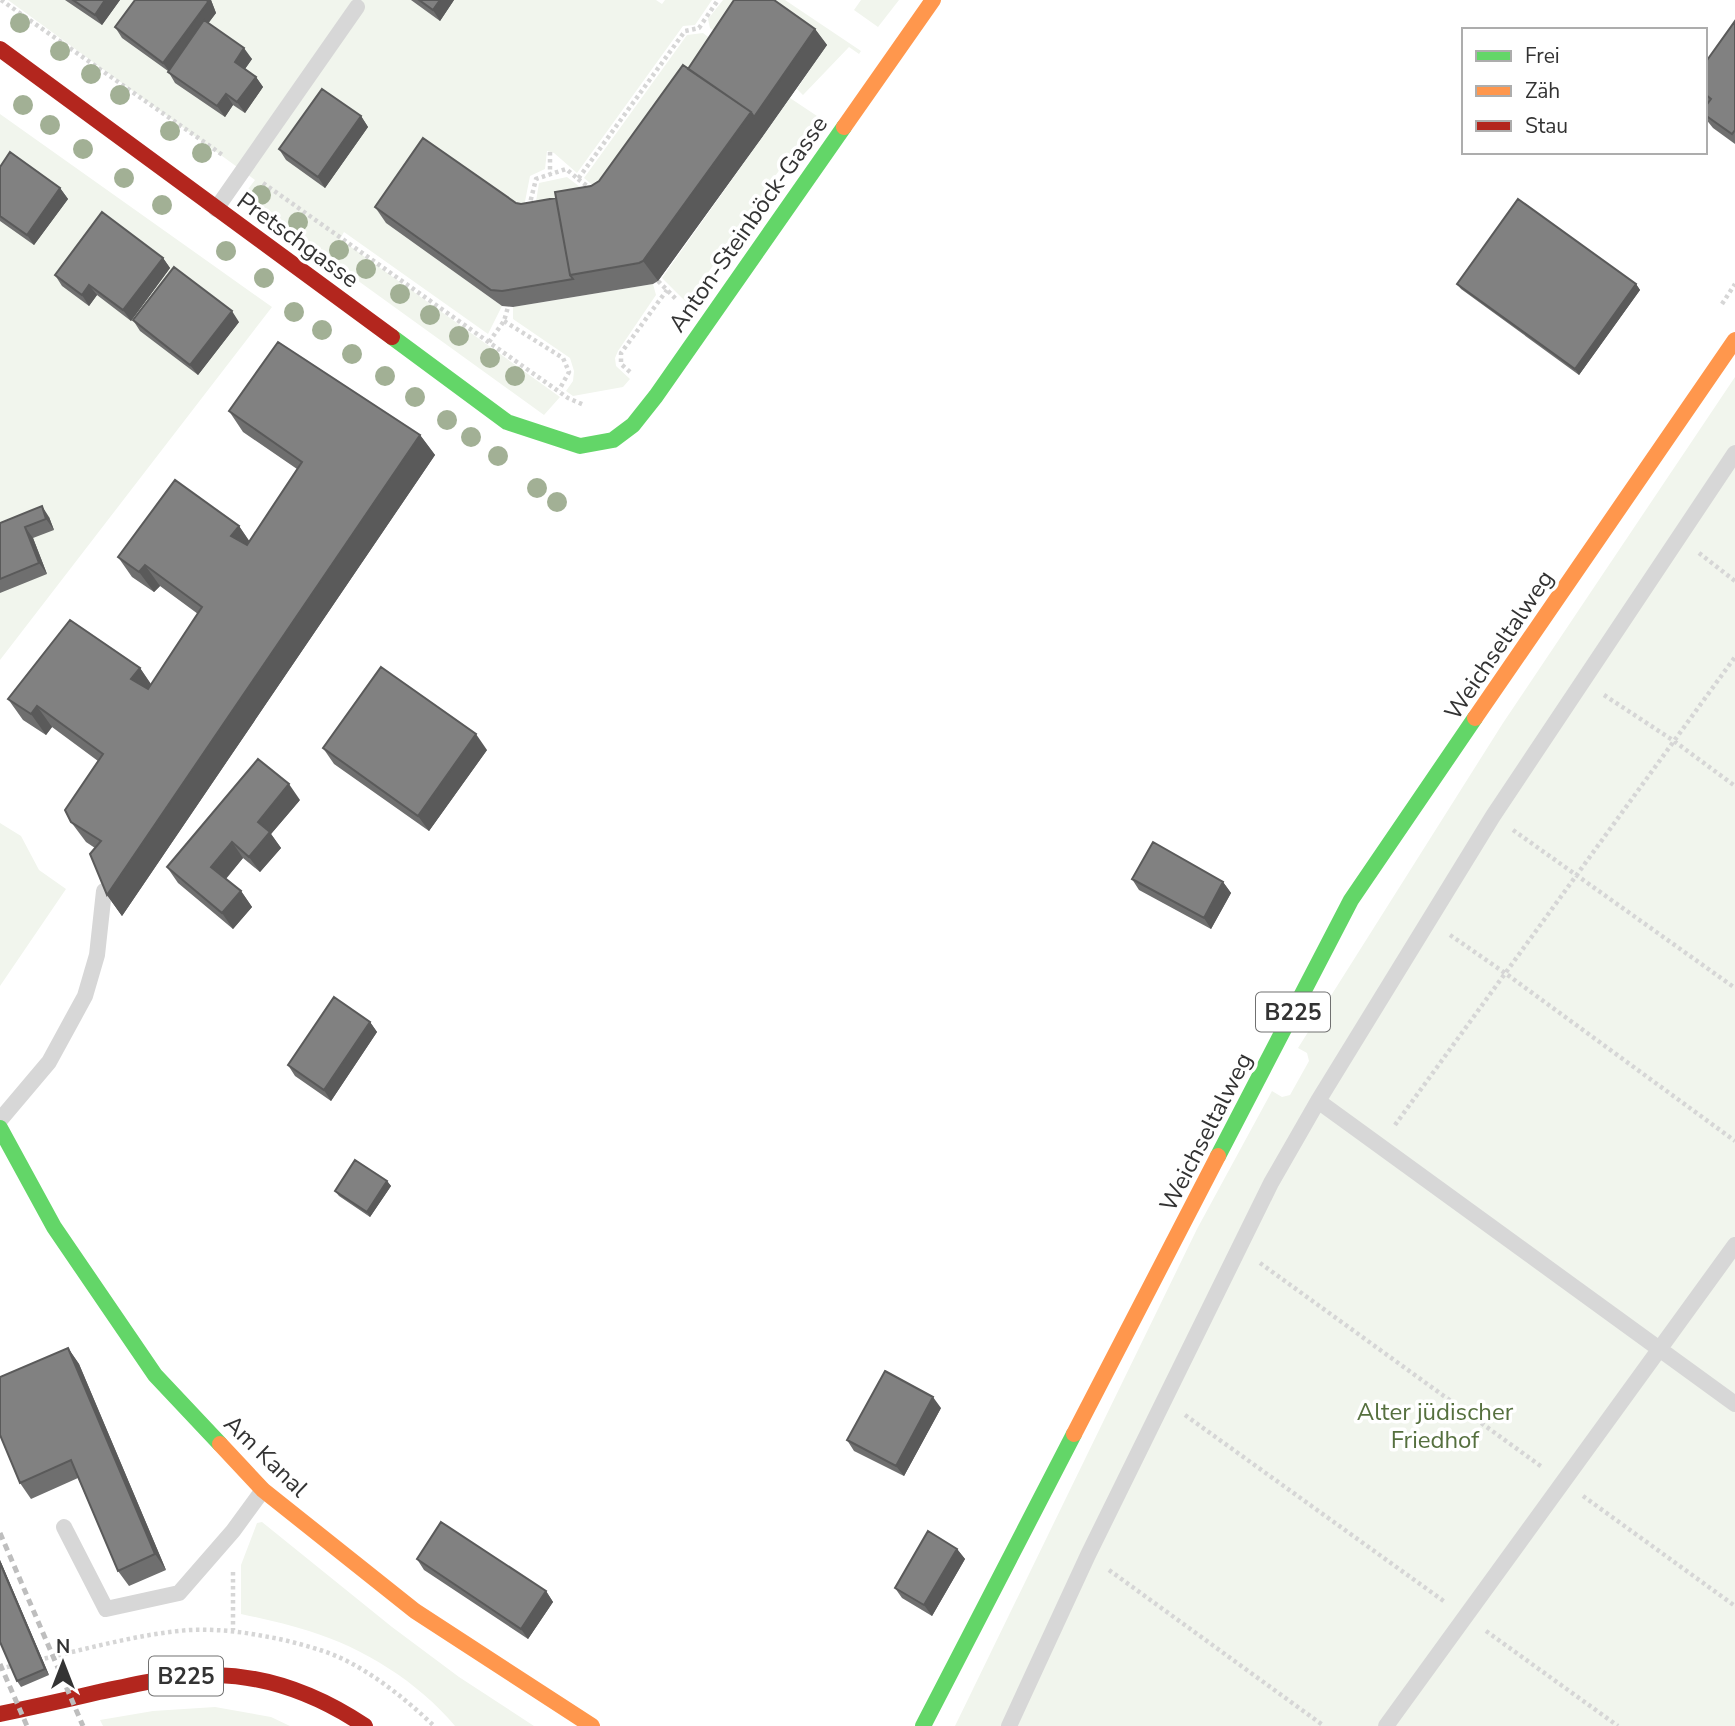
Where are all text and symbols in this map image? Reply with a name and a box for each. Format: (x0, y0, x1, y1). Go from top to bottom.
legend (1462, 28, 1707, 154)
text: Frei (1525, 42, 1560, 70)
text: Zäh (1525, 77, 1560, 105)
street label: Anton-Steinböck-Gasse (661, 110, 835, 338)
text: Stau (1525, 112, 1568, 140)
street label: Pretschgasse (231, 185, 365, 295)
street label: Weichseltalweg (1437, 564, 1561, 726)
road number: B225 (1256, 993, 1330, 1032)
street label: Weichseltalweg (1152, 1047, 1260, 1217)
park label: Alter jüdischer Friedhof (1357, 1396, 1514, 1456)
street label: Am Kanal (217, 1408, 315, 1504)
north arrow (28, 1628, 98, 1698)
text: N (56, 1634, 70, 1660)
road number: B225 (149, 1656, 223, 1695)

